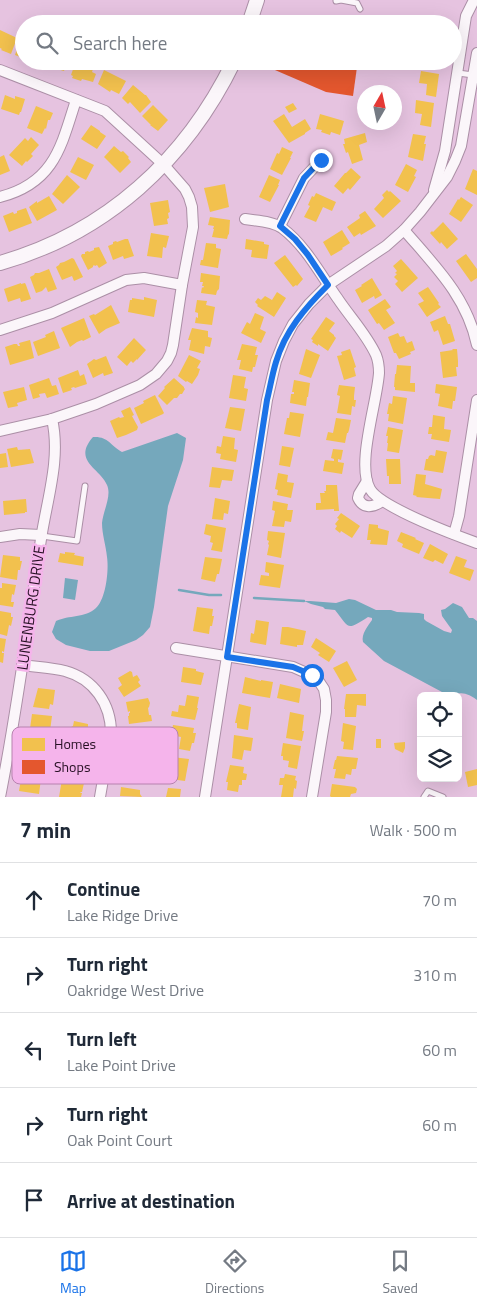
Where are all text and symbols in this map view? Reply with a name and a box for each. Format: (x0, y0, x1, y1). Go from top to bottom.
search box (15, 15, 462, 70)
text: Search here (73, 28, 167, 57)
icon: search (33, 29, 61, 57)
north arrow (357, 85, 402, 130)
route end (310, 149, 333, 172)
street label: LUNENBURG DRIVE (10, 544, 51, 672)
route start (301, 664, 324, 687)
map controls (417, 692, 462, 782)
button: locate (417, 692, 462, 737)
legend (12, 727, 178, 784)
text: Homes (54, 733, 96, 754)
button: layers (417, 737, 462, 782)
text: Shops (54, 756, 90, 777)
text: 7 min (20, 814, 71, 846)
text: Walk · 500 m (369, 818, 457, 842)
text: Continue (67, 874, 140, 903)
icon: ahead (20, 886, 48, 914)
text: 70 m (422, 888, 457, 912)
text: Lake Ridge Drive (67, 903, 178, 927)
text: Turn right (67, 949, 148, 978)
icon: right (20, 961, 48, 989)
text: 310 m (413, 963, 457, 987)
text: Oakridge West Drive (67, 978, 204, 1002)
text: Turn left (67, 1024, 137, 1053)
icon: left (20, 1036, 48, 1064)
text: 60 m (422, 1038, 457, 1062)
text: Lake Point Drive (67, 1053, 176, 1077)
text: Turn right (67, 1099, 148, 1128)
icon: right (20, 1111, 48, 1139)
text: 60 m (422, 1113, 457, 1137)
text: Oak Point Court (67, 1128, 172, 1152)
icon: arrive (20, 1186, 48, 1214)
text: Arrive at destination (67, 1186, 235, 1215)
tab: Map (59, 1247, 87, 1298)
tab: Directions (205, 1247, 264, 1298)
tab: Saved (382, 1247, 418, 1298)

